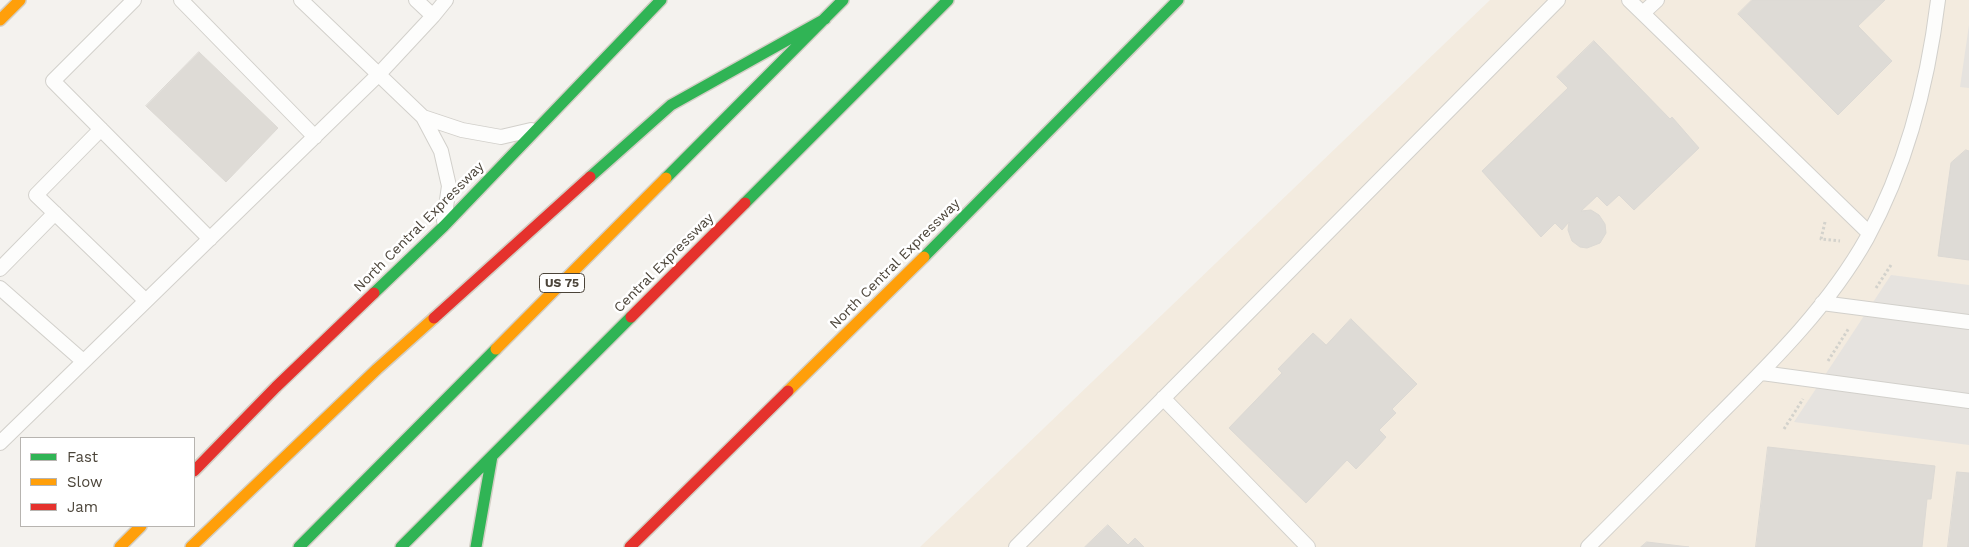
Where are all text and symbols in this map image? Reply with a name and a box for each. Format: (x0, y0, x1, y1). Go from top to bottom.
street label: North Central Expressway (350, 158, 488, 296)
street label: North Central Expressway (826, 195, 964, 333)
street label: Central Expressway (611, 210, 717, 316)
road number: US 75 (540, 274, 584, 292)
legend (20, 437, 195, 527)
text: Fast (67, 448, 98, 466)
text: Slow (67, 473, 103, 491)
text: Jam (67, 498, 98, 516)

